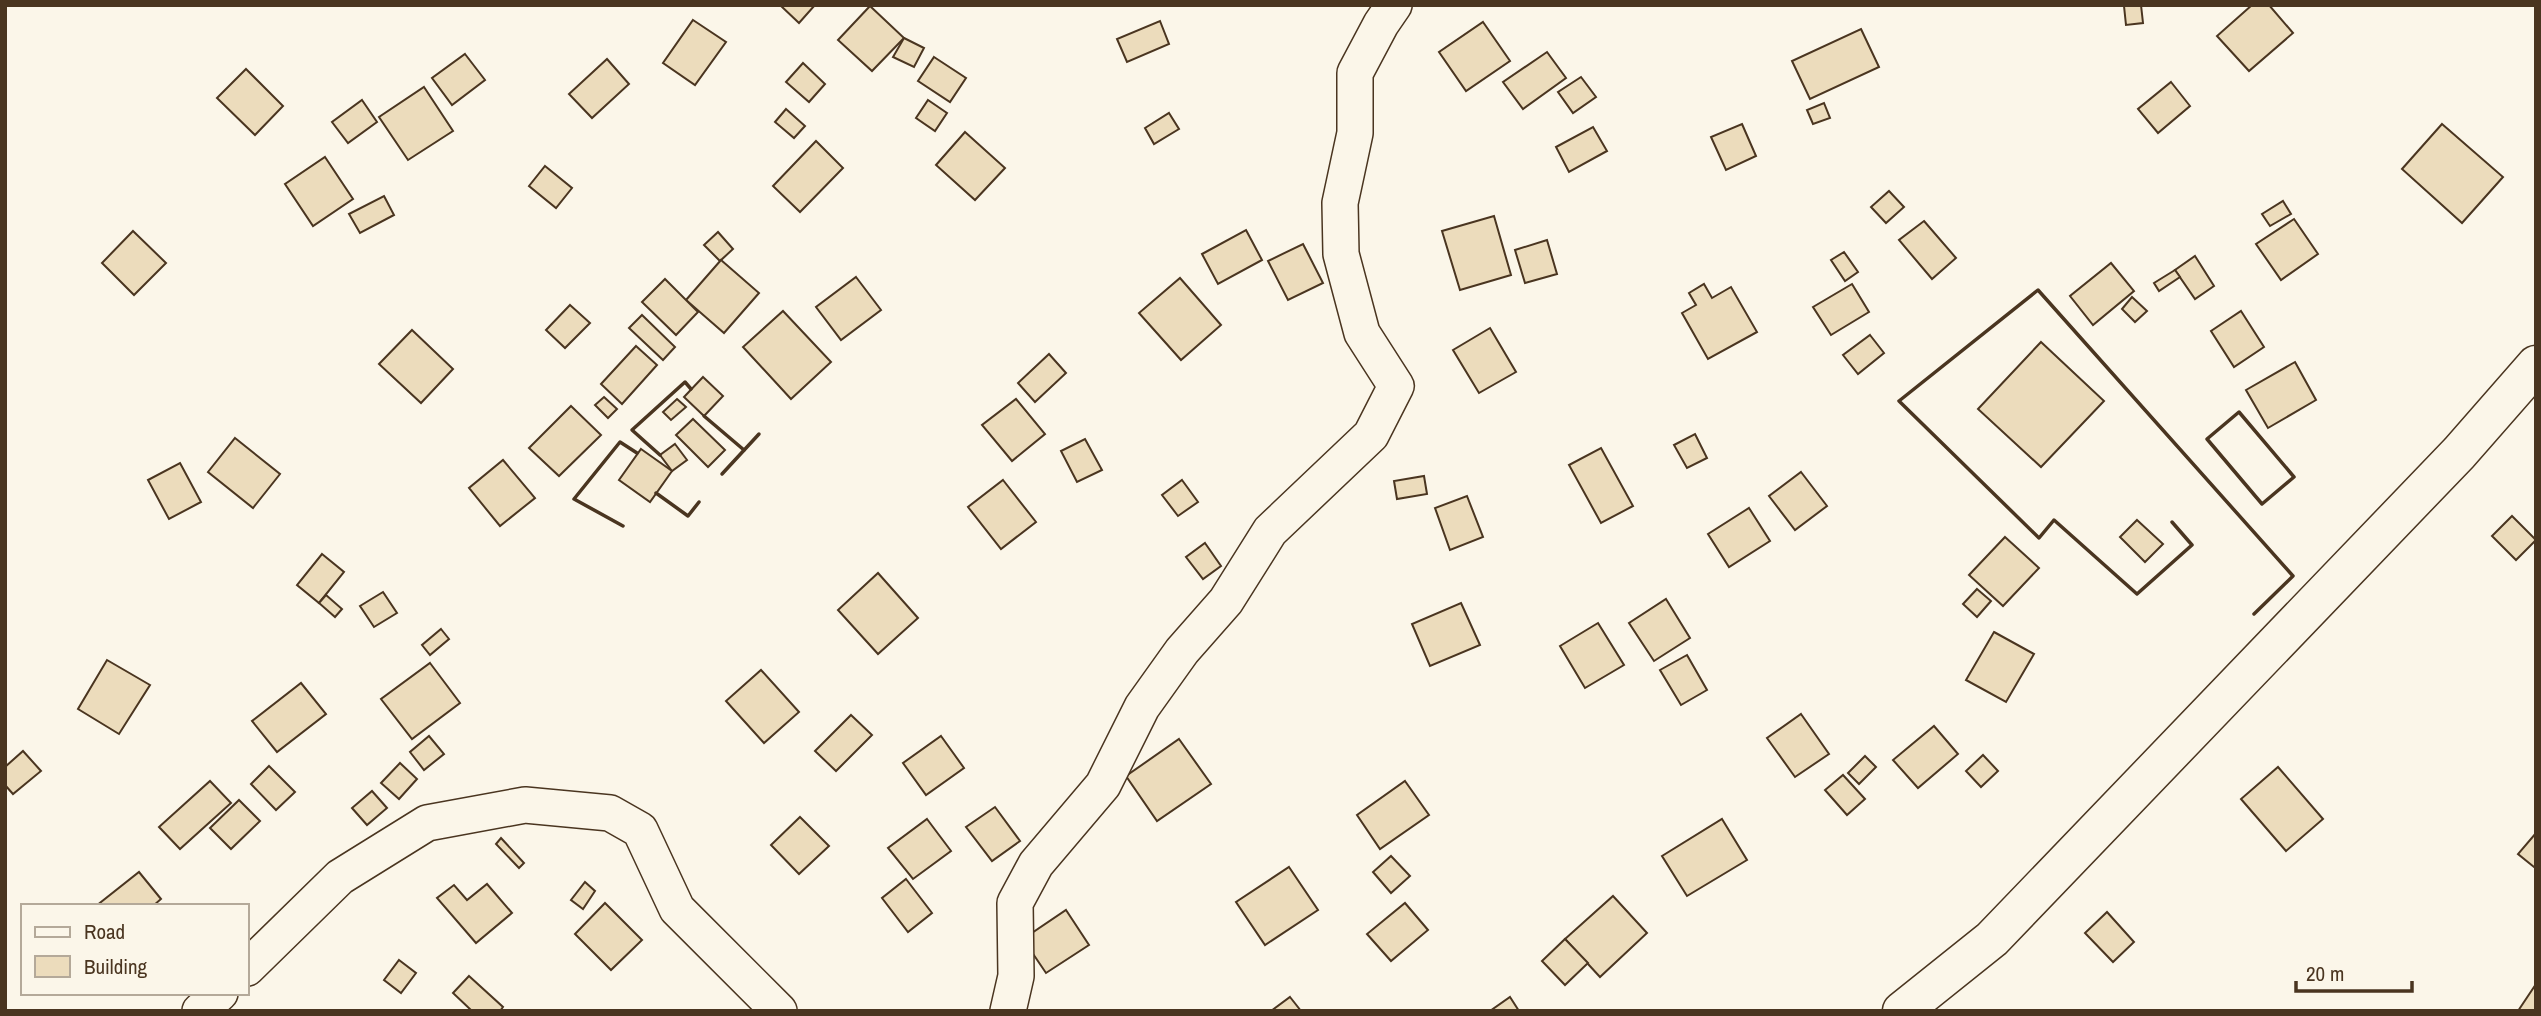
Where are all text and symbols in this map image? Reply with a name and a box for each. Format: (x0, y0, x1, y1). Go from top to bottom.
legend (21, 904, 248, 995)
text: Road (84, 917, 125, 946)
scale bar (2296, 950, 2412, 994)
text: Building (84, 952, 148, 981)
text: 20 m (2306, 959, 2344, 988)

